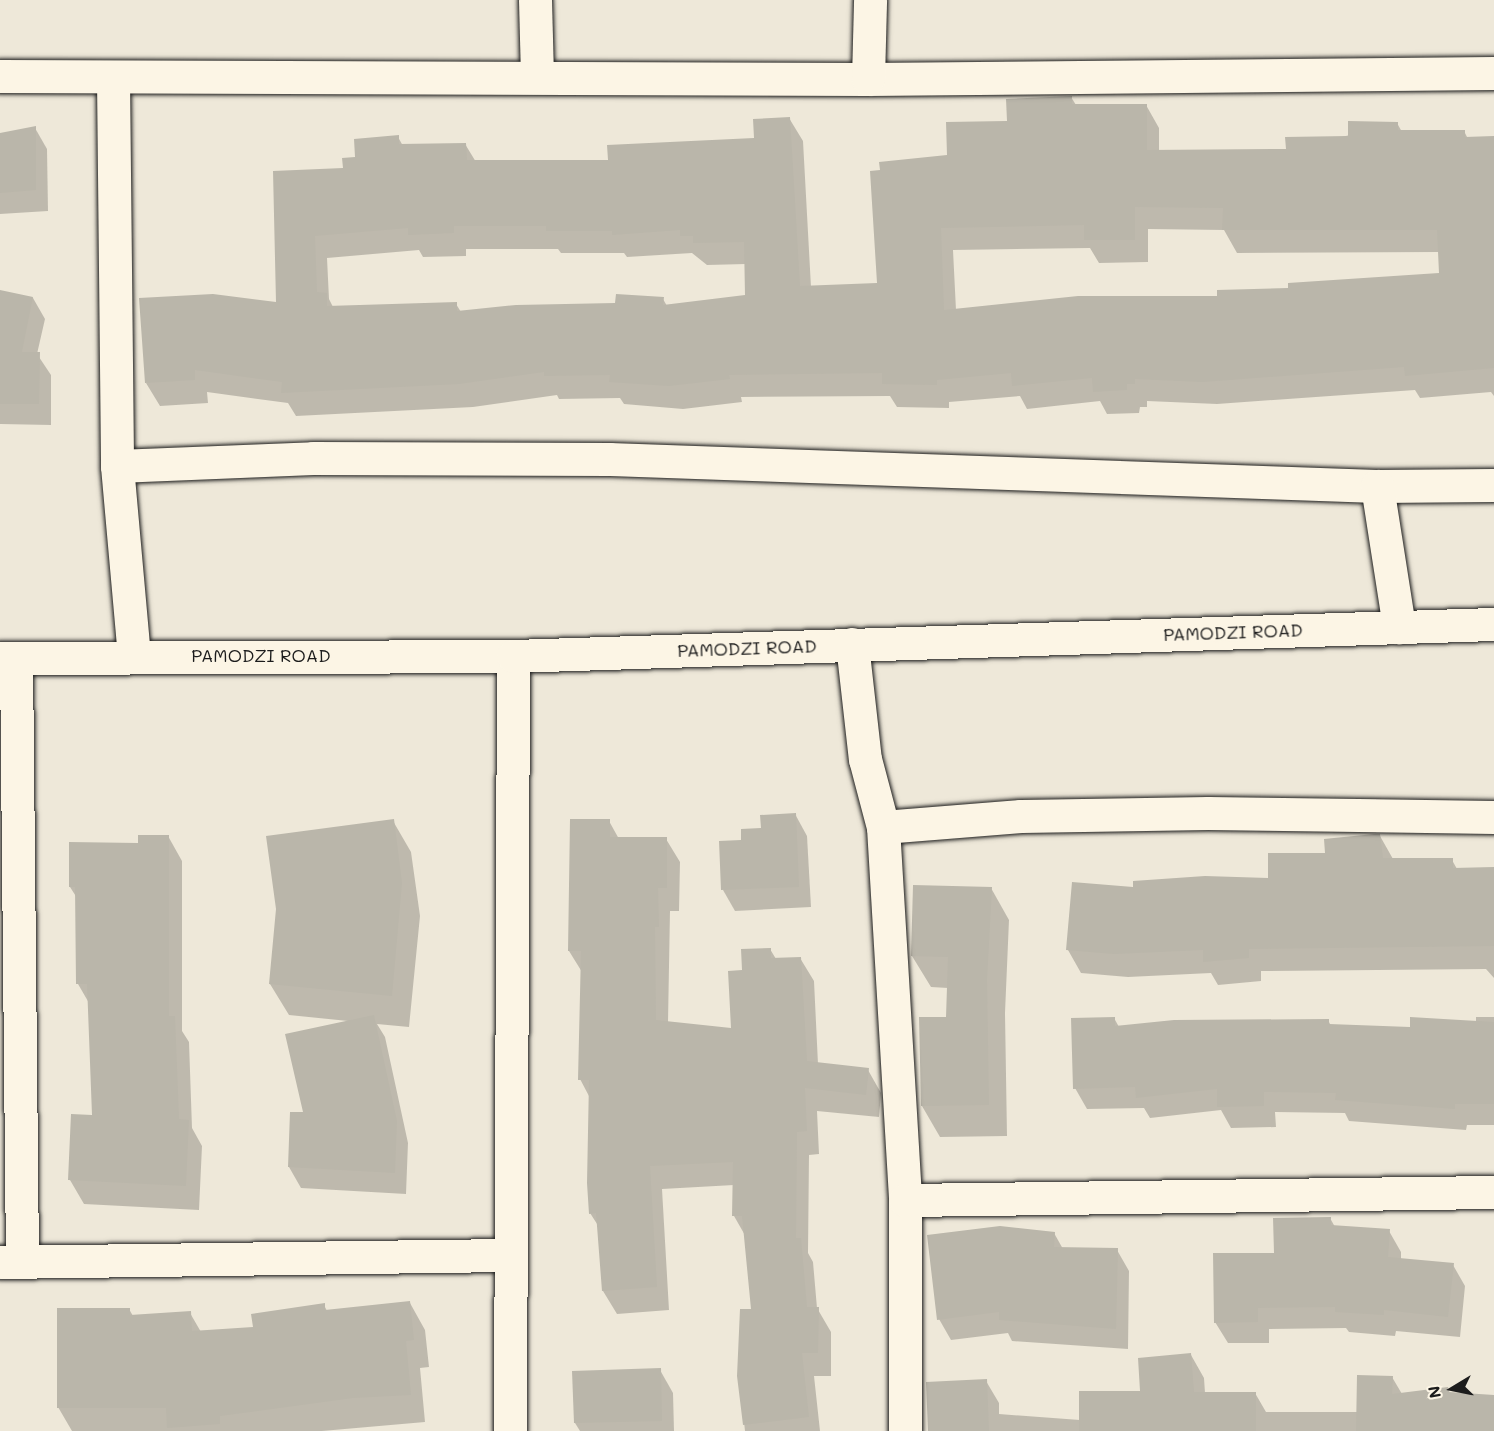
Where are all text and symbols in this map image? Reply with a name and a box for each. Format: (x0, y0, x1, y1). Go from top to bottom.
street label: PAMODZI ROAD (1163, 619, 1303, 645)
street label: PAMODZI ROAD (677, 635, 817, 661)
street label: PAMODZI ROAD (191, 644, 331, 666)
north arrow (1422, 1359, 1482, 1419)
text: N (1422, 1384, 1445, 1400)

